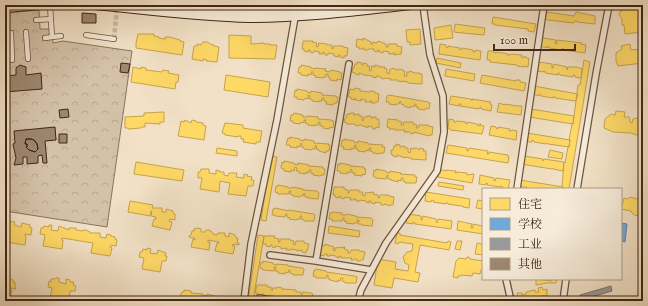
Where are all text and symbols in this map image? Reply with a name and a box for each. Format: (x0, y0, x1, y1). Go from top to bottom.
scale bar (494, 26, 575, 52)
text: 100 m (500, 33, 528, 48)
legend (482, 188, 622, 280)
text: 住宅 (518, 197, 542, 212)
text: 学校 (518, 217, 542, 232)
text: 工业 (518, 237, 542, 252)
text: 其他 (518, 257, 542, 272)

